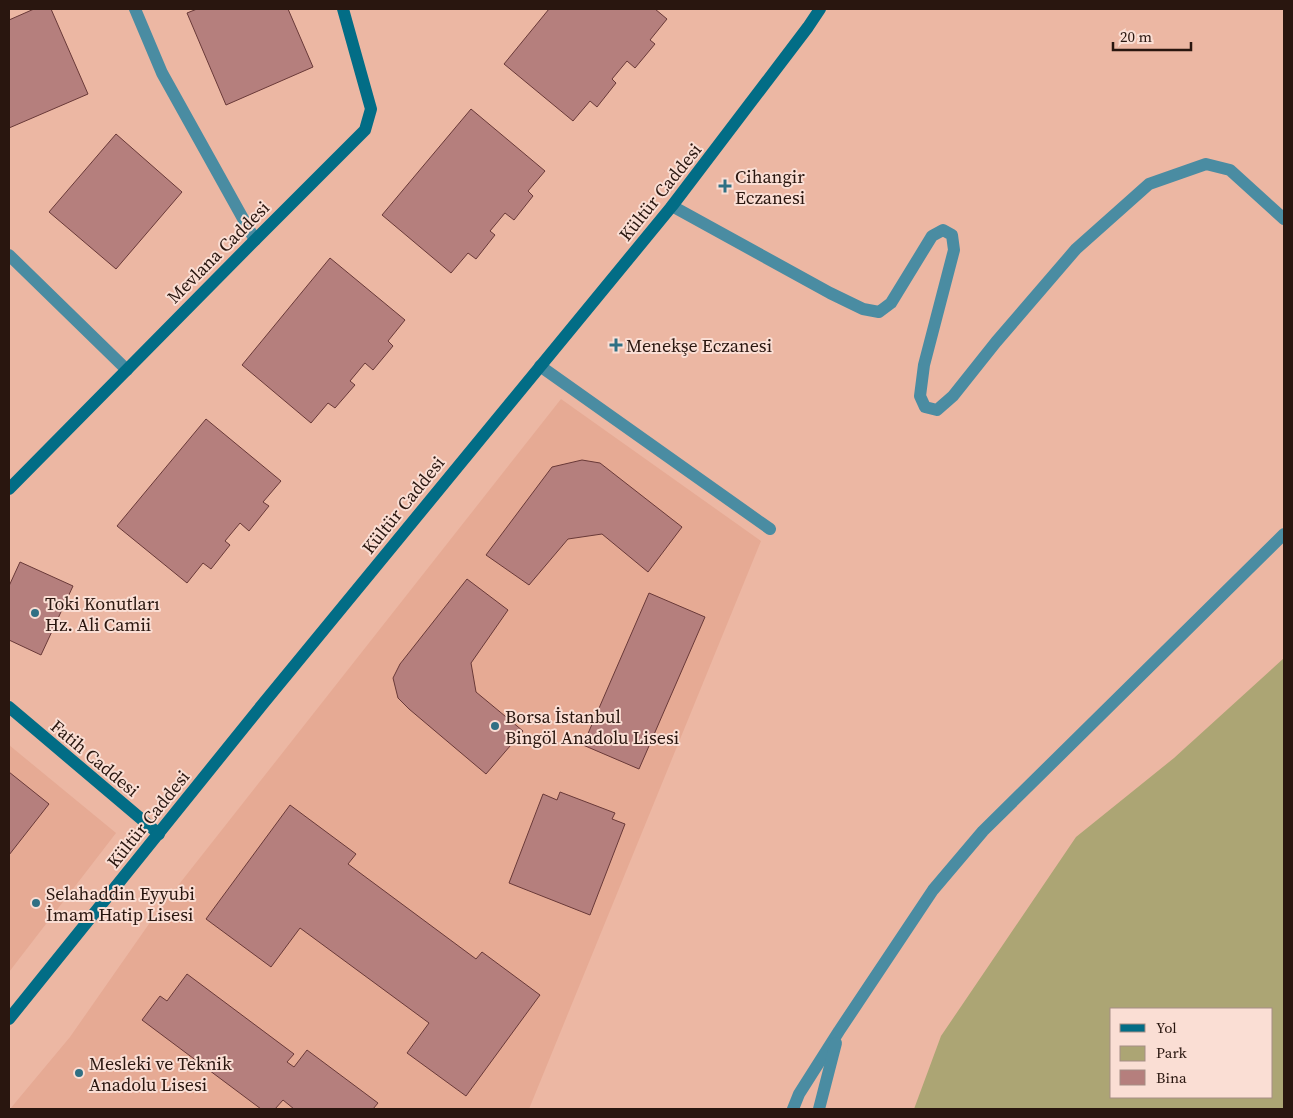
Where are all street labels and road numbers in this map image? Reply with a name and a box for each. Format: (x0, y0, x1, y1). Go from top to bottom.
street label: Kültür Caddesi (613, 138, 707, 246)
street label: Mevlana Caddesi (161, 195, 275, 309)
street label: Kültür Caddesi (356, 451, 450, 559)
street label: Fatih Caddesi (45, 714, 145, 802)
street label: Kültür Caddesi (101, 765, 195, 873)

